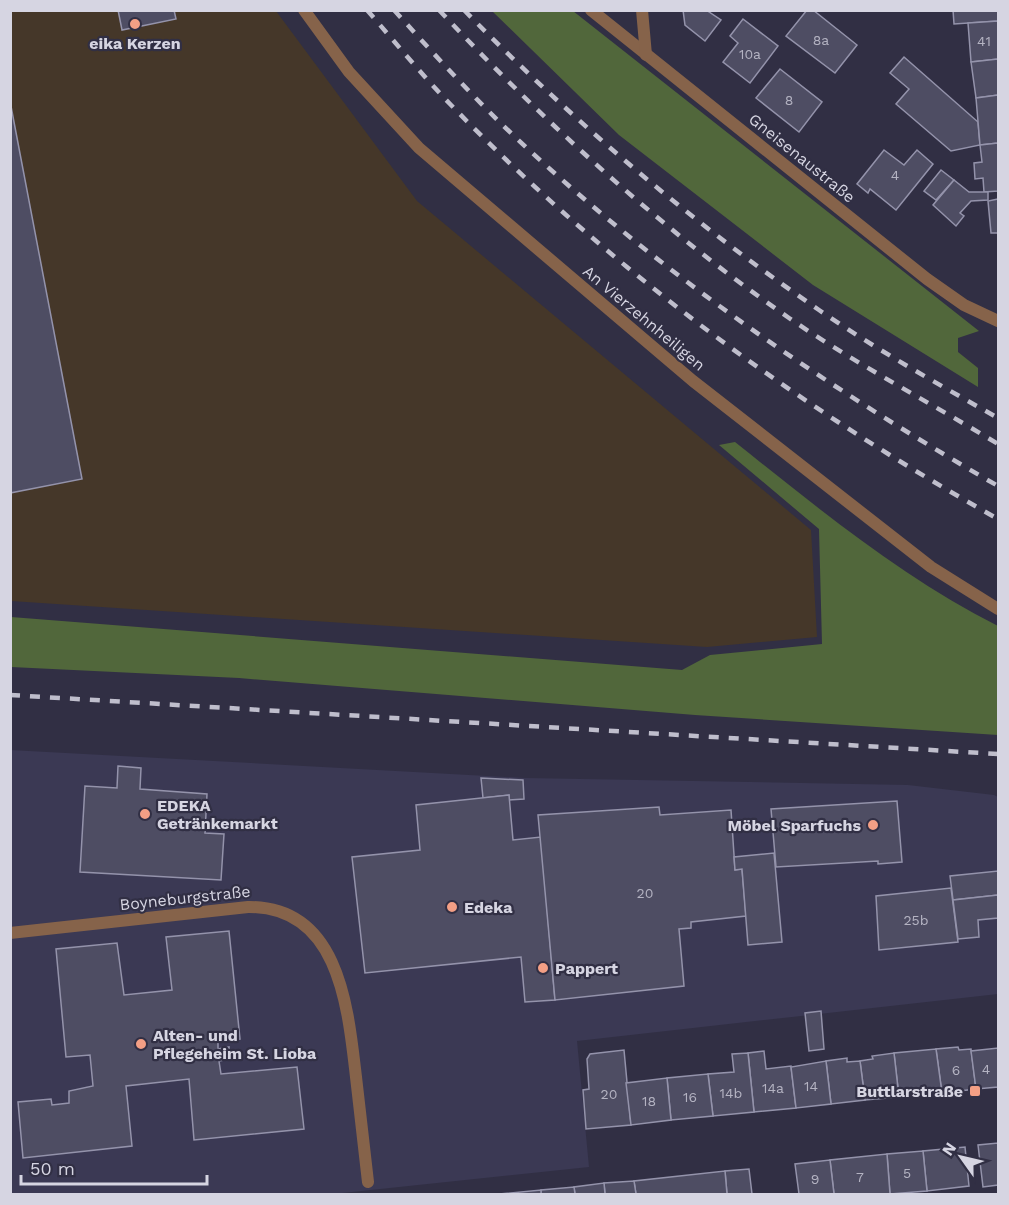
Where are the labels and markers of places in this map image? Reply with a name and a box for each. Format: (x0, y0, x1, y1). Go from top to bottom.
marker: eika Kerzen (128, 17, 142, 31)
place label: eika Kerzen (89, 34, 181, 53)
place label: EDEKA Getränkemarkt (157, 796, 278, 833)
marker: EDEKA Getränkemarkt (138, 807, 152, 821)
place label: Möbel Sparfuchs (727, 816, 861, 835)
marker: Möbel Sparfuchs (866, 818, 880, 832)
place label: Edeka (464, 898, 513, 917)
marker: Edeka (445, 900, 459, 914)
place label: Pappert (555, 959, 618, 978)
marker: Pappert (536, 961, 550, 975)
place label: Alten- und Pflegeheim St. Lioba (153, 1026, 317, 1063)
marker: Alten- und Pflegeheim St. Lioba (134, 1037, 148, 1051)
place label: Buttlarstraße (856, 1082, 963, 1101)
marker: Buttlarstraße (968, 1084, 982, 1098)

